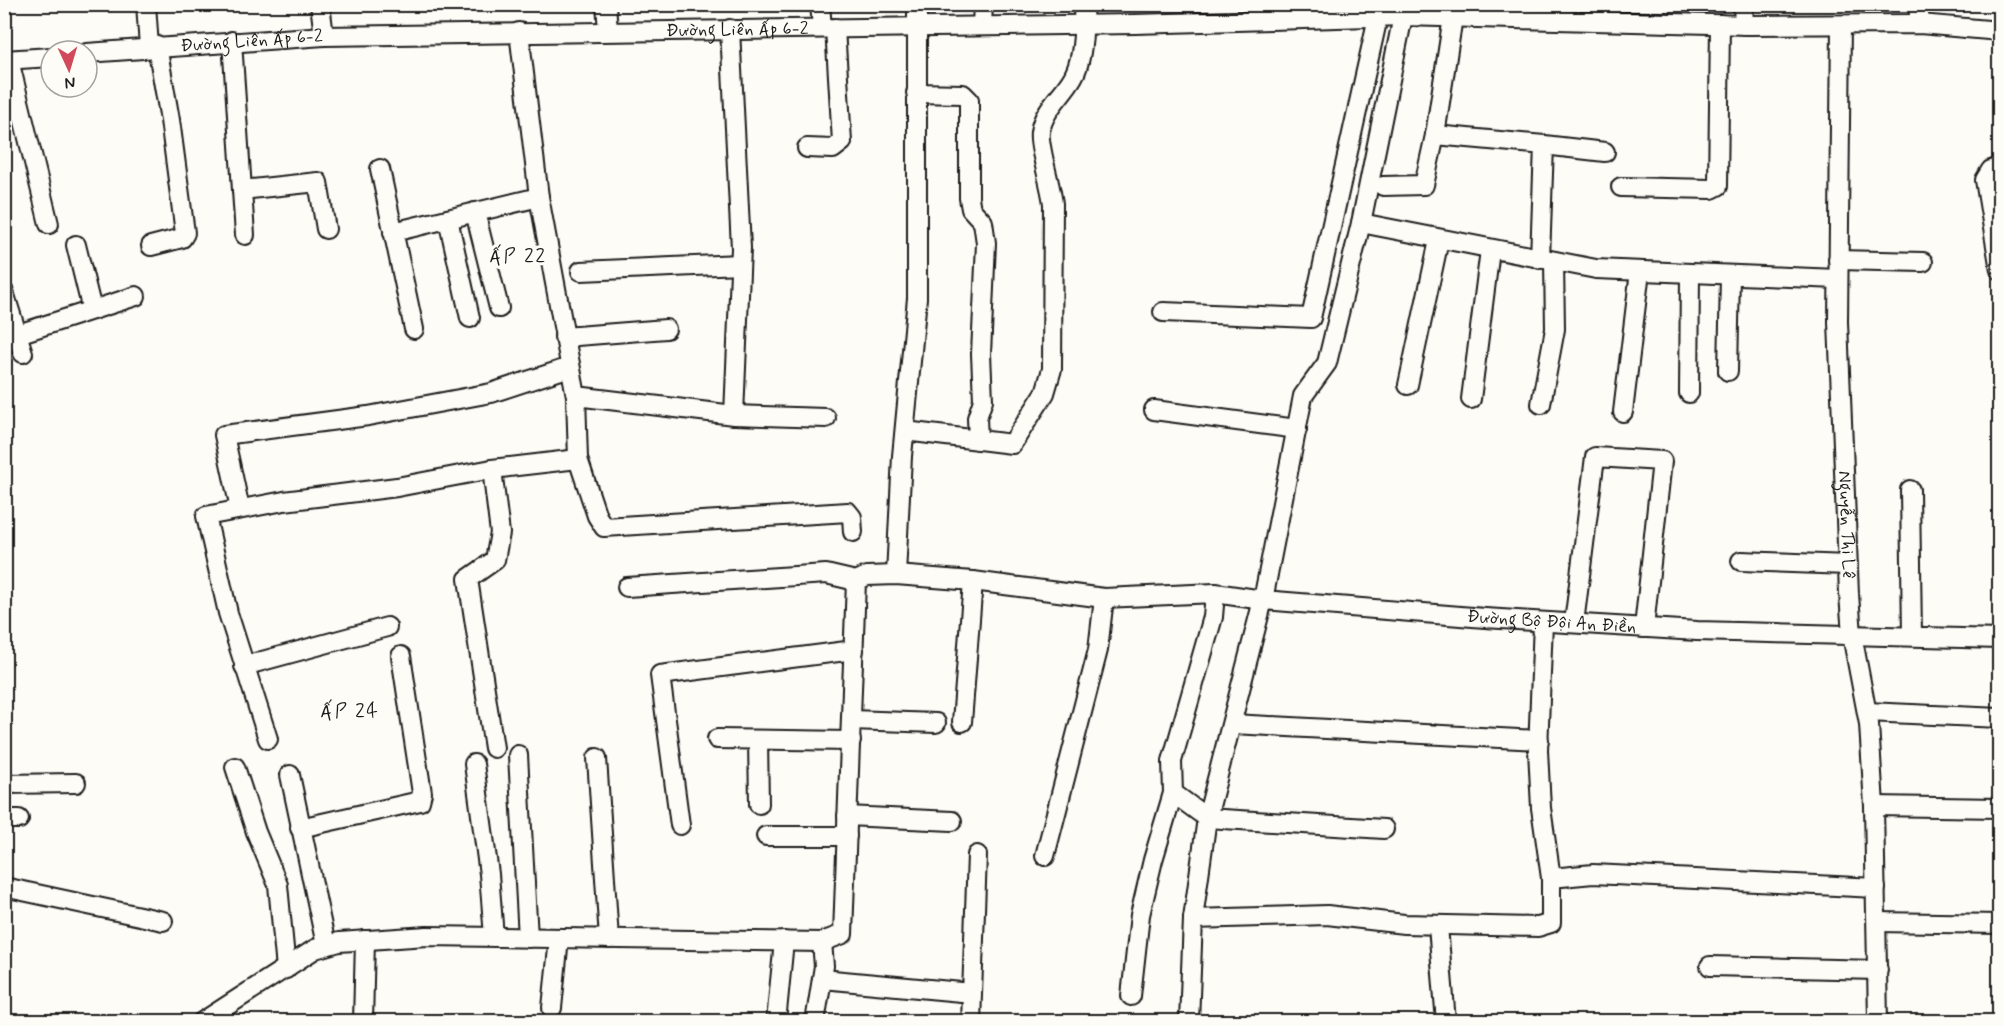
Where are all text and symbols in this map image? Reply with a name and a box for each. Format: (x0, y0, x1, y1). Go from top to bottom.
street label: Đường Liên Ấp 6-2 (666, 17, 809, 44)
street label: Đường Liên Ấp 6-2 (180, 24, 324, 58)
north arrow (39, 39, 99, 99)
text: N (64, 72, 76, 93)
district label: ẤP 22 (489, 243, 547, 270)
street label: Nguyễn Thị Lê (1831, 470, 1860, 579)
street label: Đường Bộ Đội An Điền (1466, 605, 1637, 639)
district label: ẤP 24 (321, 698, 379, 725)

